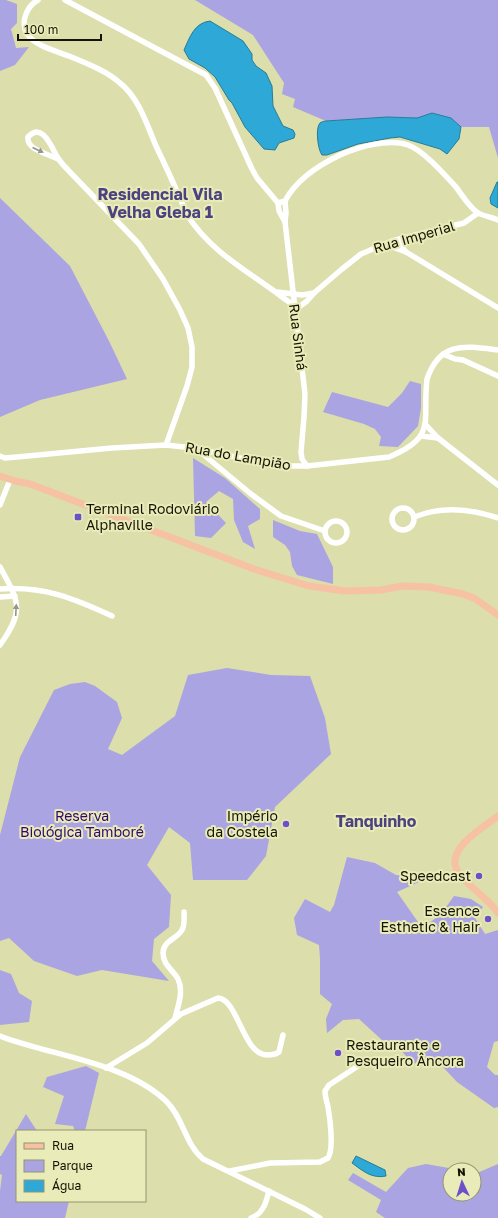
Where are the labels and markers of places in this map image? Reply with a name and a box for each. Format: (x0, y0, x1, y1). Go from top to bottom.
place label: Terminal Rodoviário Alphaville (86, 500, 219, 533)
marker: Terminal Rodoviário Alphaville (73, 512, 83, 522)
place label: Império da Costela (207, 807, 278, 840)
marker: Império da Costela (281, 819, 291, 829)
place label: Speedcast (400, 867, 471, 884)
marker: Speedcast (474, 871, 484, 881)
place label: Essence Esthetic & Hair (381, 902, 481, 935)
marker: Essence Esthetic & Hair (483, 914, 493, 924)
place label: Restaurante e Pesqueiro Âncora (346, 1036, 464, 1069)
marker: Restaurante e Pesqueiro Âncora (333, 1048, 343, 1058)

